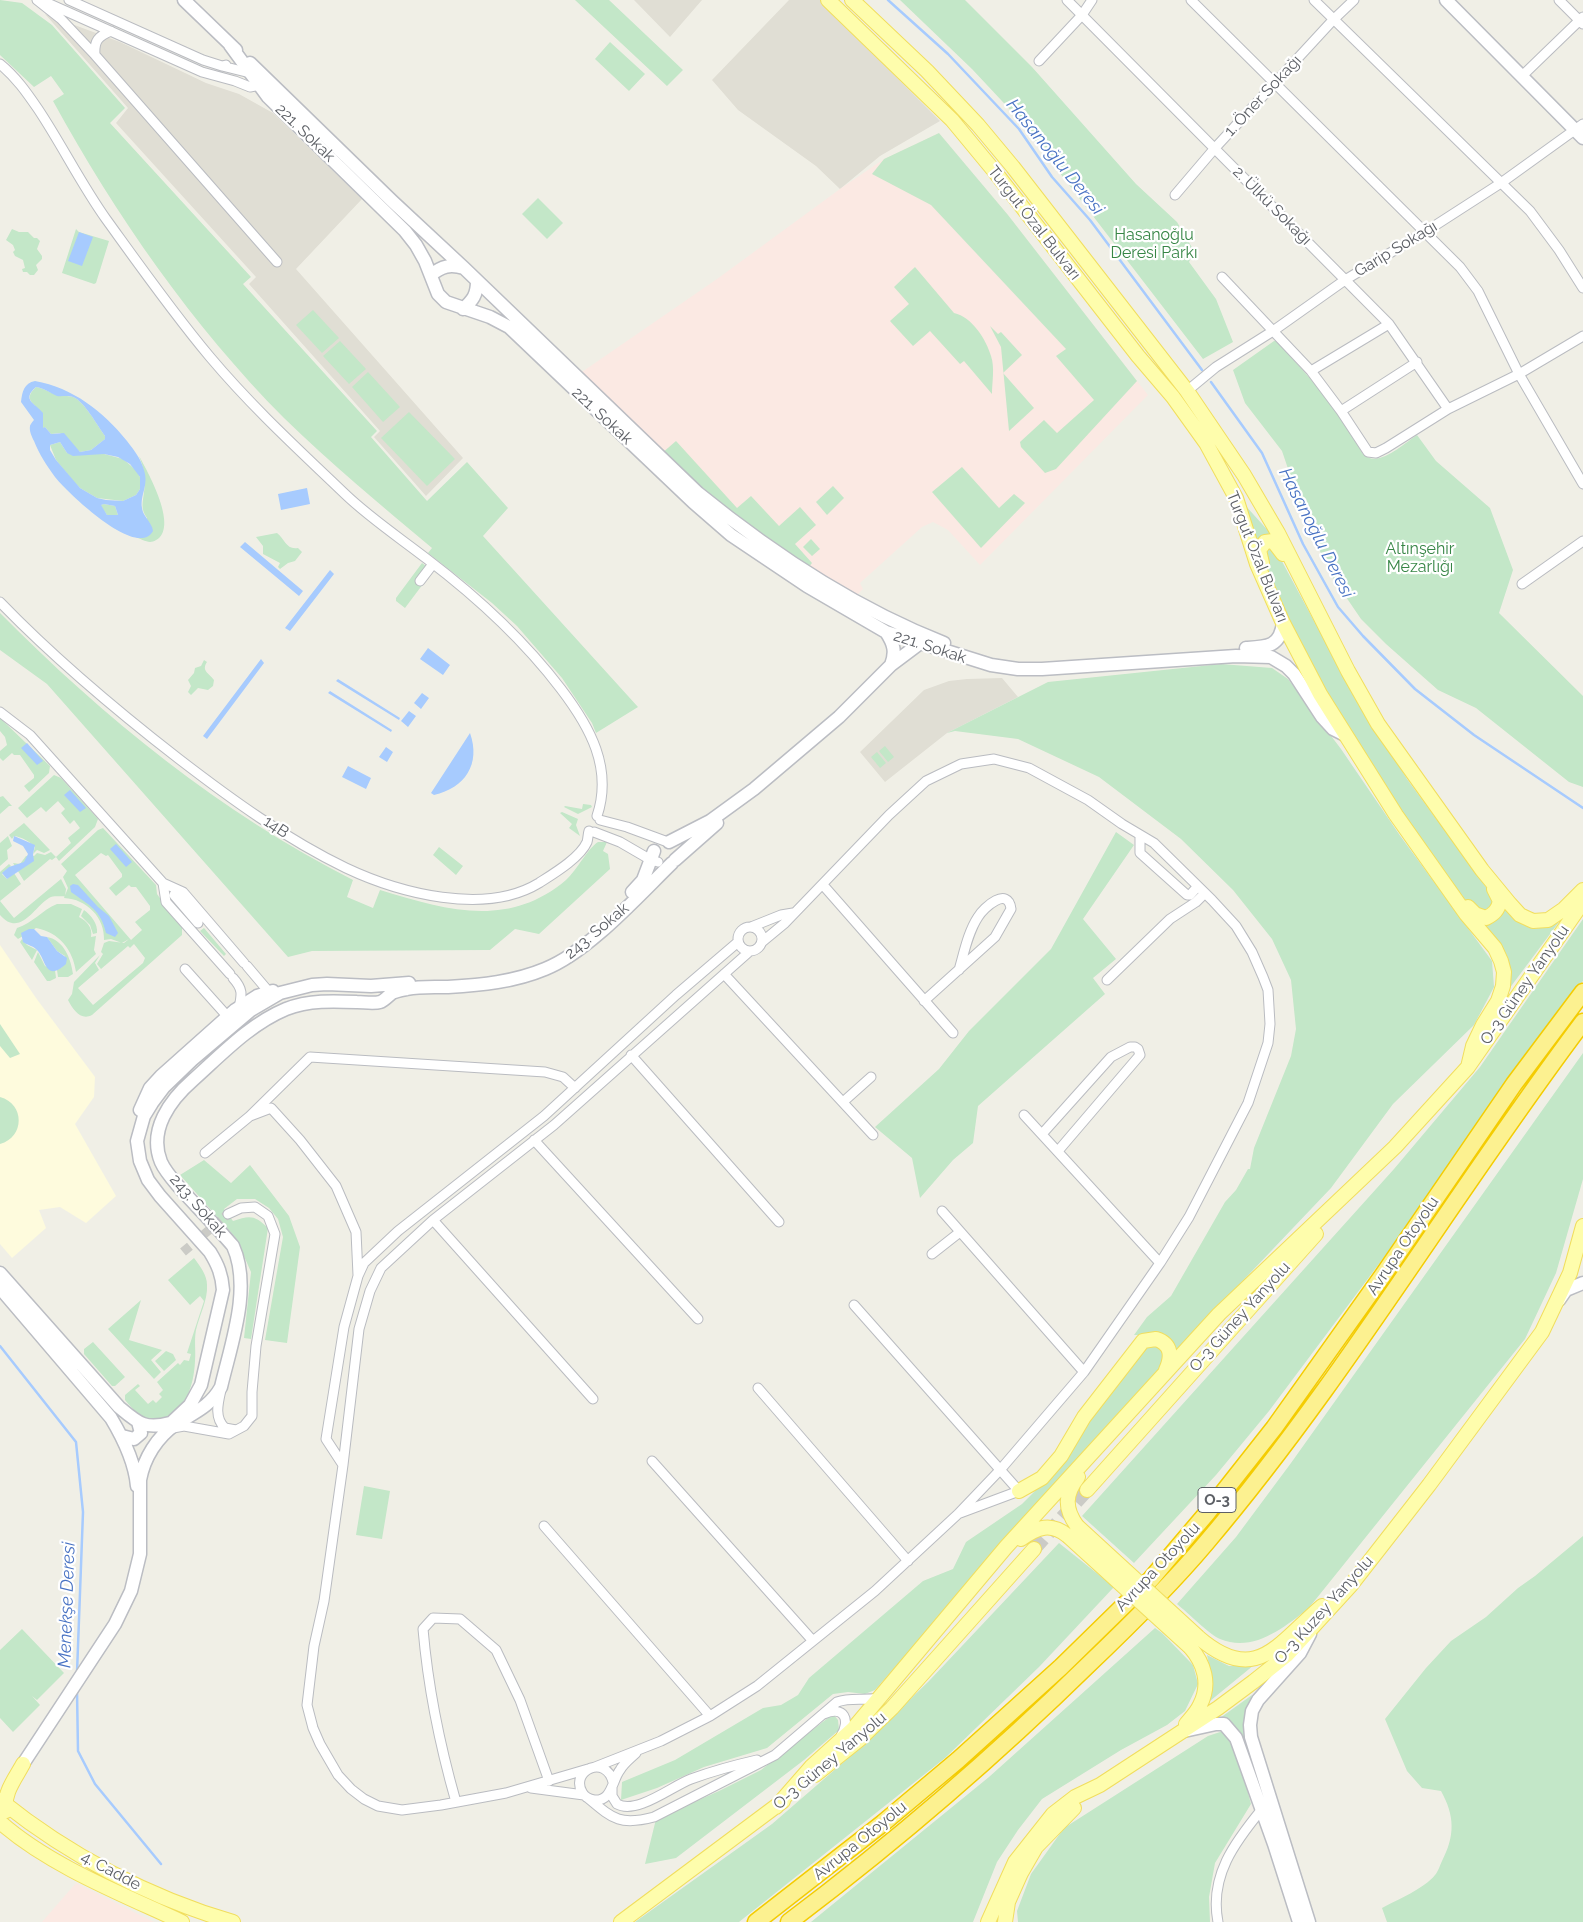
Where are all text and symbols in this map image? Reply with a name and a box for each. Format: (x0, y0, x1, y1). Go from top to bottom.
street label: 1. Öner Sokağı (1220, 51, 1306, 141)
water label: Hasanoğlu Deresi (1002, 95, 1108, 219)
street label: 221. Sokak (271, 100, 339, 166)
street label: Turgut Özal Bulvarı (983, 162, 1085, 284)
street label: 2. Ülkü Sokağı (1229, 163, 1315, 249)
street label: Garip Sokağı (1351, 217, 1441, 281)
park label: Hasanoğlu Deresi Parkı (1110, 225, 1198, 263)
street label: 221. Sokak (568, 383, 636, 449)
water label: Hasanoğlu Deresi (1274, 464, 1358, 602)
street label: Turgut Özal Bulvarı (1222, 489, 1292, 625)
park label: Altınşehir Mezarlığı (1386, 539, 1454, 577)
street label: 221. Sokak (891, 626, 969, 668)
street label: 14B (260, 812, 292, 842)
street label: 243. Sokak (561, 899, 633, 963)
street label: O-3 Güney Yanyolu (1477, 921, 1573, 1049)
street label: 243. Sokak (165, 1170, 231, 1242)
street label: Avrupa Otoyolu (1363, 1193, 1443, 1299)
street label: O-3 Güney Yanyolu (1185, 1258, 1295, 1376)
road number: O-3 (1198, 1488, 1236, 1512)
street label: Avrupa Otoyolu (1112, 1518, 1204, 1616)
water label: Menekşe Deresi (54, 1542, 80, 1668)
street label: O-3 Kuzey Yanyolu (1271, 1552, 1377, 1668)
street label: O-3 Güney Yanyolu (770, 1708, 890, 1814)
street label: Avrupa Otoyolu (809, 1797, 911, 1885)
street label: 4. Cadde (78, 1847, 144, 1895)

